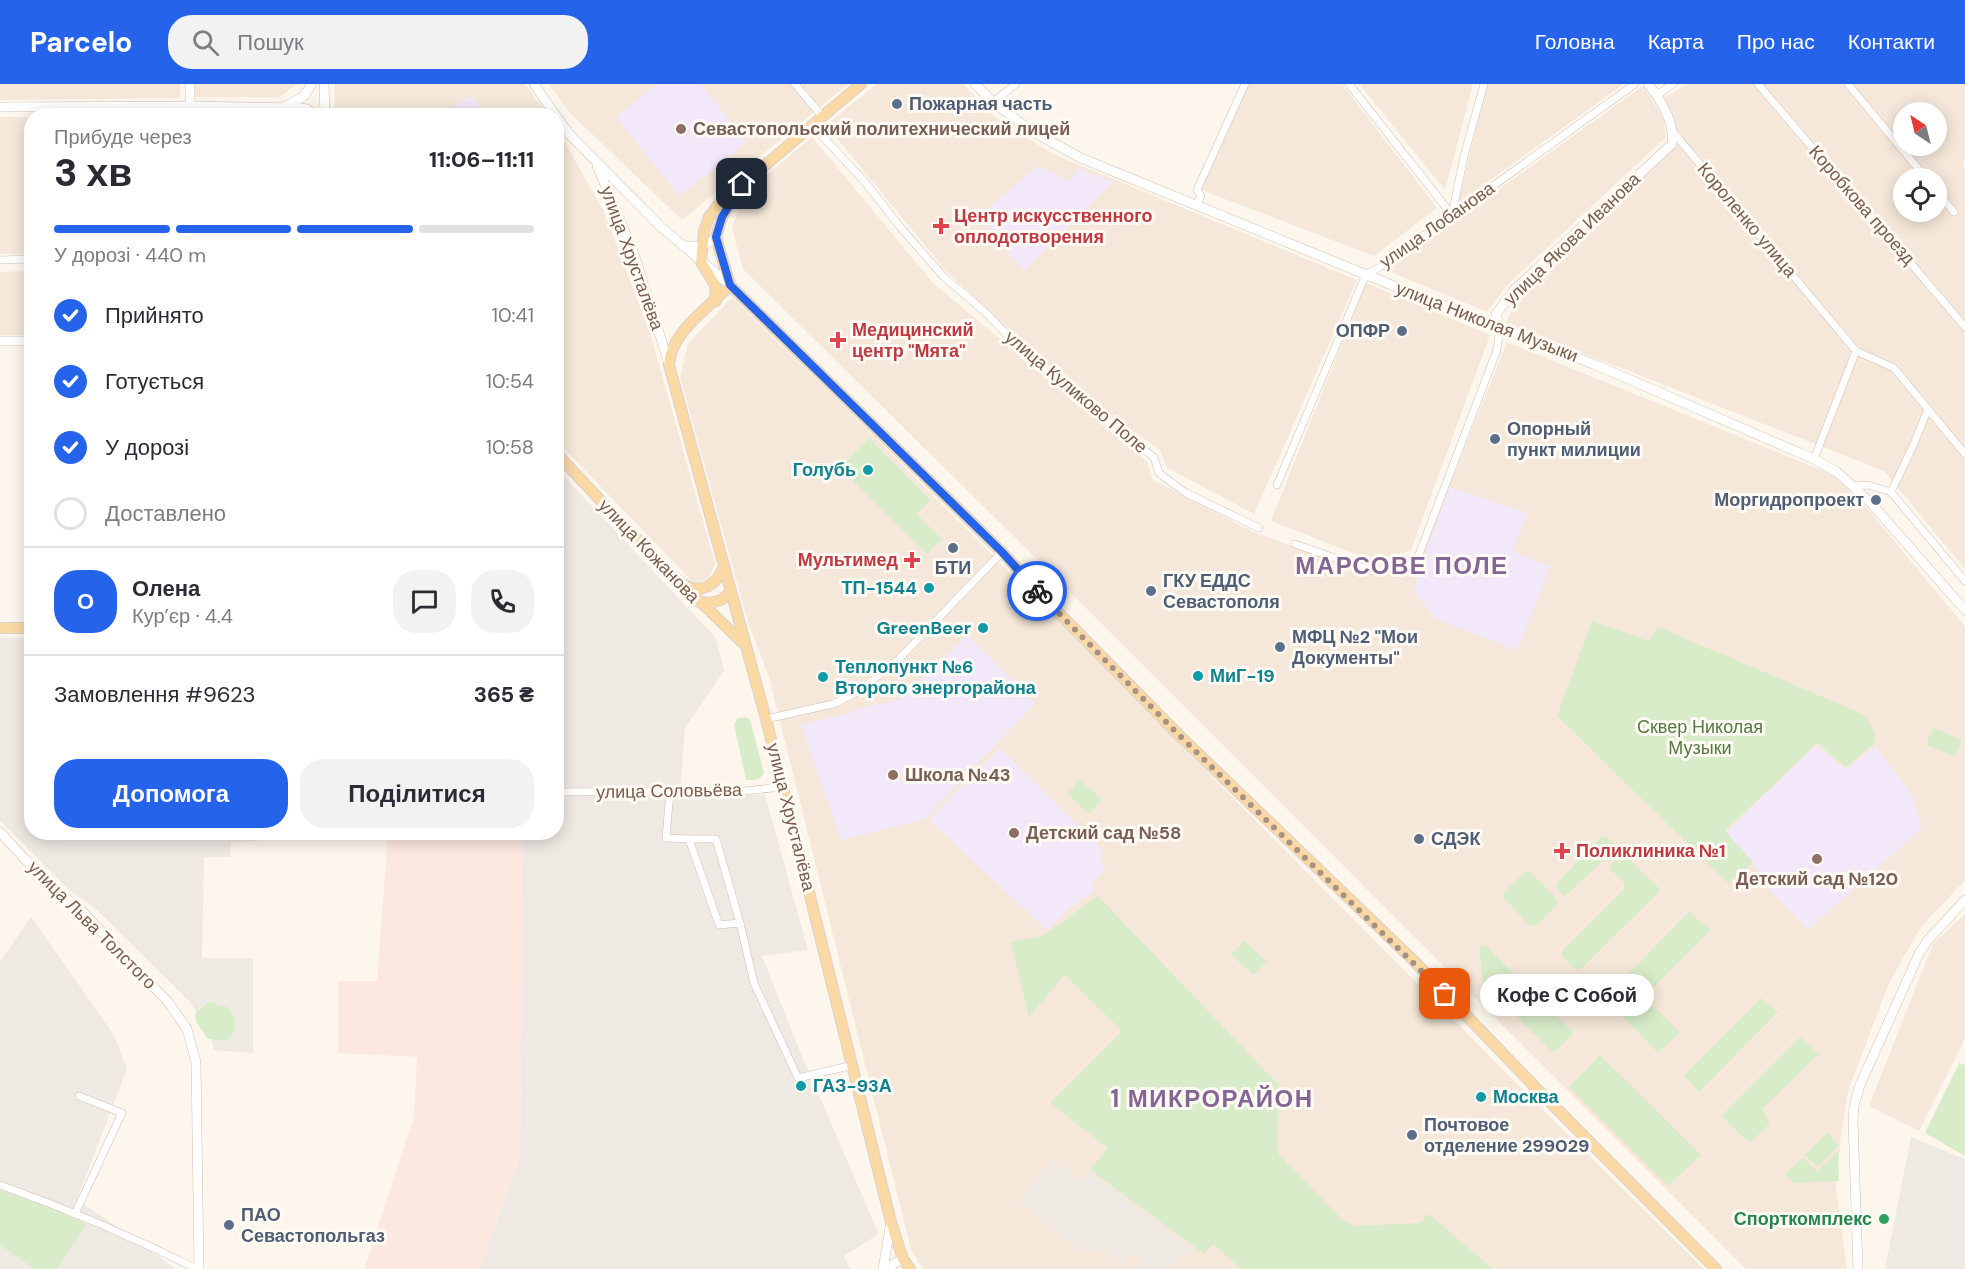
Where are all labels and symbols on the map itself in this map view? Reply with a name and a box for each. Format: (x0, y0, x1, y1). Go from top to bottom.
place label: Пожарная часть (909, 92, 1053, 116)
marker: Пожарная часть (890, 97, 904, 111)
north arrow (1893, 102, 1947, 156)
place label: Севастопольский политехнический лицей (693, 117, 1070, 141)
marker: Севастопольский политехнический лицей (674, 122, 688, 136)
street label: Коробкова проезд (1803, 140, 1921, 270)
pin (716, 158, 767, 209)
street label: Короленко улица (1692, 158, 1803, 283)
street label: улица Якова Иванова (1499, 167, 1646, 311)
street label: улица Лобанова (1375, 176, 1500, 274)
street label: улица Хрусталёва (595, 183, 670, 334)
place label: Центр искусственного оплодотворения (954, 204, 1153, 249)
marker: Центр искусственного оплодотворения (932, 217, 950, 235)
street label: улица Николая Музыки (1392, 276, 1582, 368)
place label: Медицинский центр "Мята" (852, 318, 974, 363)
place label: ОПФР (1336, 319, 1390, 343)
marker: ОПФР (1395, 324, 1409, 338)
street label: улица Куликово Поле (1000, 325, 1152, 459)
marker: Медицинский центр "Мята" (829, 331, 847, 349)
place label: Опорный пункт милиции (1507, 417, 1641, 462)
marker: Опорный пункт милиции (1488, 432, 1502, 446)
place label: Голубь (793, 458, 856, 482)
marker: Голубь (861, 463, 875, 477)
place label: Моргидропроект (1714, 488, 1864, 512)
marker: Моргидропроект (1869, 493, 1883, 507)
street label: улица Кожанова (593, 494, 706, 609)
marker: БТИ (946, 541, 960, 555)
place label: Мультимед (798, 548, 899, 572)
district label: МАРСОВЕ ПОЛЕ (1295, 550, 1509, 581)
marker: Мультимед (903, 551, 921, 569)
place label: БТИ (935, 556, 971, 580)
courier (1007, 561, 1067, 621)
place label: ГКУ ЕДДС Севастополя (1163, 569, 1280, 614)
place label: ТП-1544 (842, 576, 917, 600)
marker: ТП-1544 (922, 581, 936, 595)
marker: ГКУ ЕДДС Севастополя (1144, 584, 1158, 598)
place label: GreenBeer (876, 616, 971, 640)
marker: GreenBeer (976, 621, 990, 635)
place label: МФЦ №2 "Мои Документы" (1292, 625, 1418, 670)
marker: МФЦ №2 "Мои Документы" (1273, 640, 1287, 654)
place label: Теплопункт №6 Второго энергорайона (835, 655, 1037, 700)
place label: МиГ-19 (1210, 664, 1275, 688)
marker: МиГ-19 (1191, 669, 1205, 683)
marker: Теплопункт №6 Второго энергорайона (816, 670, 830, 684)
park label: Сквер Николая Музыки (1637, 715, 1763, 760)
street label: улица Хрусталёва (761, 740, 821, 895)
place label: Школа №43 (905, 763, 1011, 787)
marker: Школа №43 (886, 768, 900, 782)
street label: улица Соловьёва (596, 778, 743, 804)
place label: Детский сад №58 (1026, 821, 1181, 845)
marker: Детский сад №58 (1007, 826, 1021, 840)
place label: СДЭК (1431, 827, 1481, 851)
marker: СДЭК (1412, 832, 1426, 846)
place label: Поликлиника №1 (1576, 839, 1726, 863)
marker: Поликлиника №1 (1553, 842, 1571, 860)
marker: Детский сад №120 (1810, 852, 1824, 866)
street label: улица Льва Толстого (23, 856, 161, 994)
place label: Детский сад №120 (1736, 867, 1898, 891)
pin (1419, 968, 1470, 1019)
callout: Кофе С Собой (1481, 973, 1655, 1015)
place label: ГАЗ-93А (813, 1074, 892, 1098)
marker: ГАЗ-93А (794, 1079, 808, 1093)
district label: 1 МИКРОРАЙОН (1110, 1083, 1314, 1114)
place label: Москва (1493, 1085, 1560, 1109)
marker: Москва (1474, 1090, 1488, 1104)
place label: Почтовое отделение 299029 (1424, 1113, 1589, 1158)
marker: Почтовое отделение 299029 (1405, 1128, 1419, 1142)
place label: ПАО Севастопольгаз (241, 1203, 385, 1248)
place label: Спорткомплекс (1734, 1207, 1872, 1231)
marker: Спорткомплекс (1877, 1212, 1891, 1226)
marker: ПАО Севастопольгаз (222, 1218, 236, 1232)

